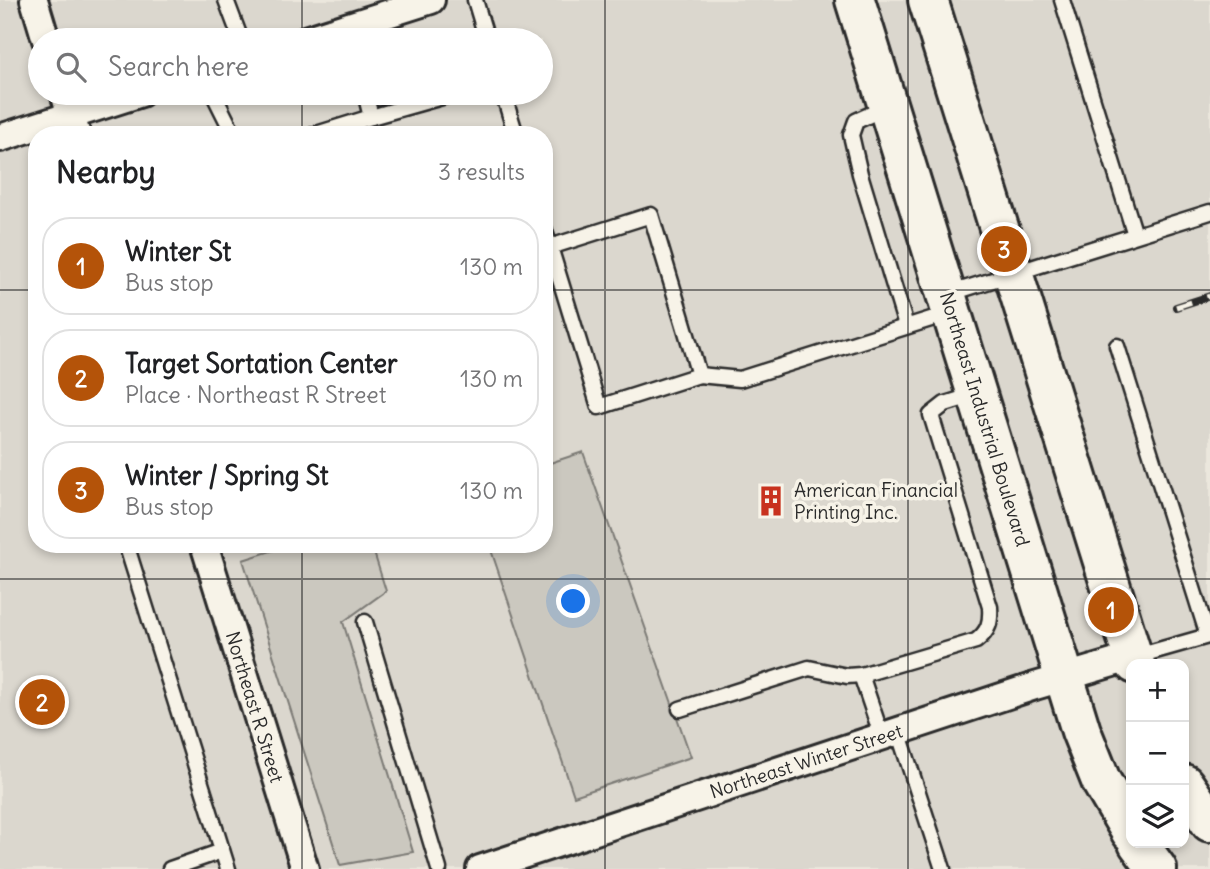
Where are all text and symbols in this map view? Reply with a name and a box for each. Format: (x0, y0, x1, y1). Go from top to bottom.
search box (28, 28, 553, 105)
icon: search (52, 48, 90, 86)
text: Search here (108, 50, 249, 83)
text: Nearby (56, 153, 156, 191)
text: 3 results (438, 157, 525, 186)
pin: 3 (981, 223, 1027, 275)
text: Winter St (125, 235, 231, 268)
text: 1 (76, 252, 86, 281)
text: 130 m (460, 252, 523, 281)
text: Bus stop (125, 268, 214, 297)
street label: Northeast Industrial Boulevard (935, 289, 1035, 549)
text: Target Sortation Center (125, 347, 398, 380)
text: 2 (75, 364, 87, 393)
text: 130 m (460, 364, 523, 393)
text: Place · Northeast R Street (125, 380, 386, 409)
text: Winter / Spring St (125, 459, 328, 492)
text: 3 (74, 476, 88, 505)
text: 130 m (460, 476, 523, 505)
place label: American Financial Printing Inc. (794, 478, 958, 524)
building icon: American Financial Printing Inc. (754, 484, 788, 518)
text: Bus stop (125, 492, 214, 521)
your location (556, 584, 590, 618)
pin: 1 (1088, 584, 1134, 636)
street label: Northeast R Street (221, 629, 289, 785)
map controls (1126, 659, 1189, 848)
button: + (1126, 659, 1189, 722)
pin: 2 (19, 676, 65, 728)
street label: Northeast Winter Street (707, 718, 905, 804)
button: − (1126, 722, 1189, 785)
button: layers (1126, 785, 1189, 848)

